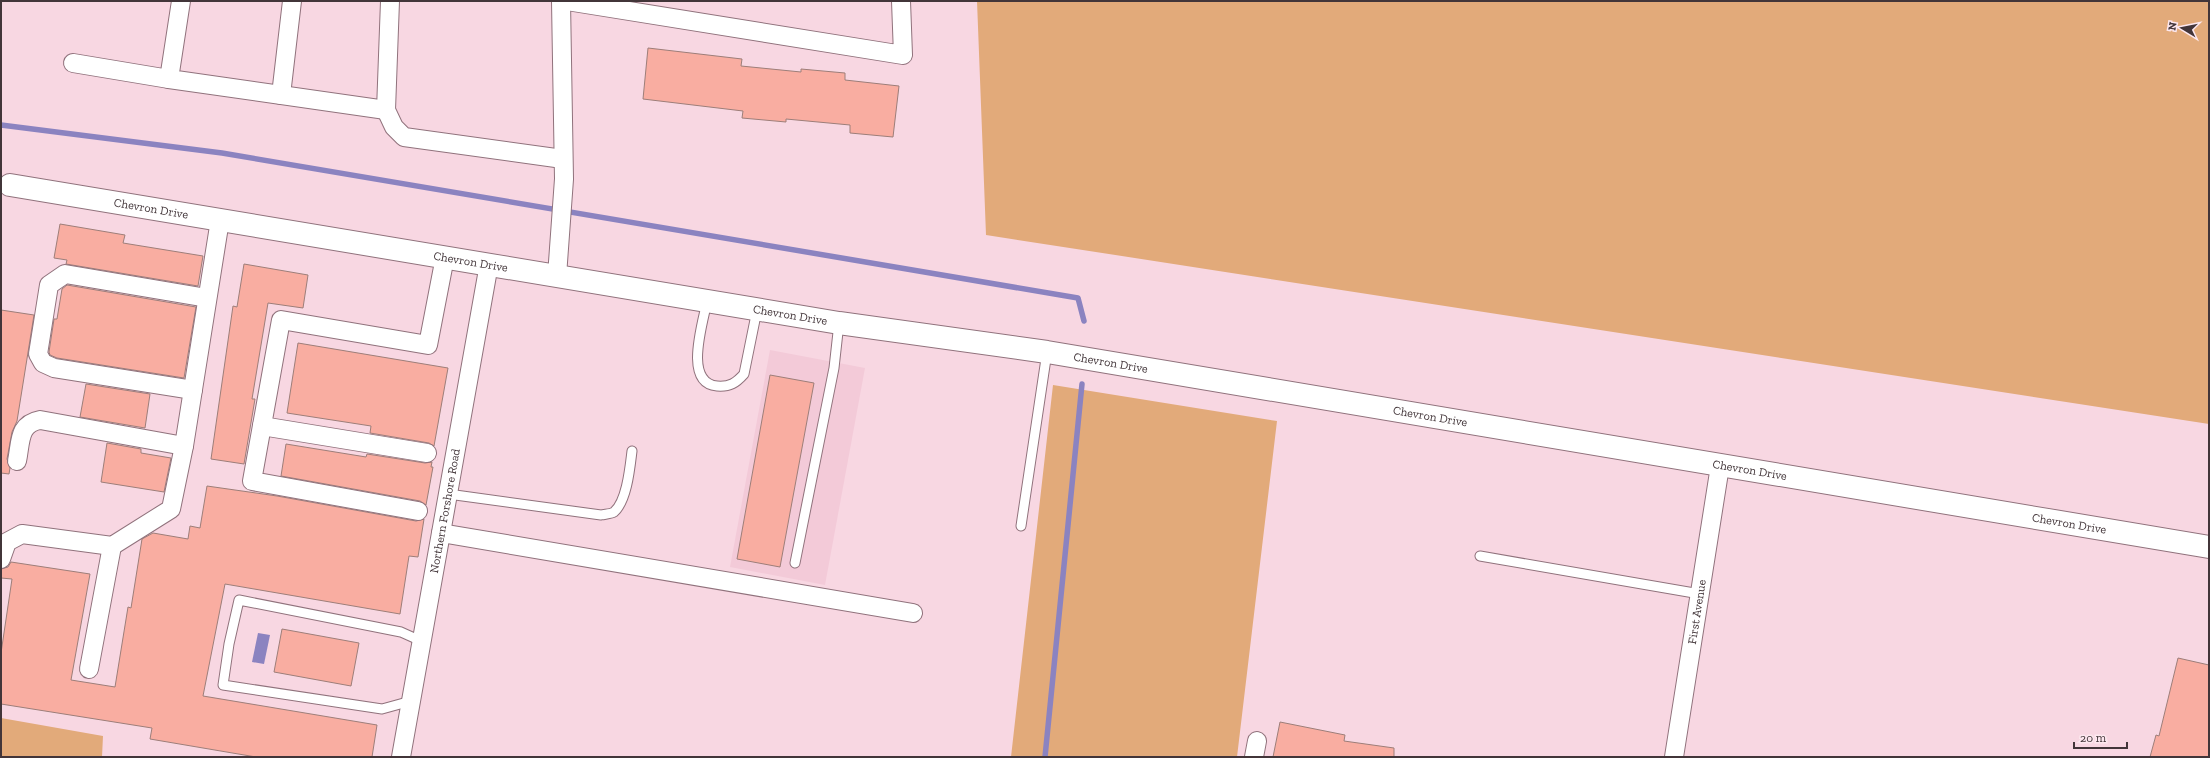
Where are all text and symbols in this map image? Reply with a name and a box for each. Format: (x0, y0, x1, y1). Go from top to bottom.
north arrow (2162, 8, 2202, 48)
text: N (2166, 20, 2180, 32)
street label: Chevron Drive (113, 195, 190, 222)
street label: Chevron Drive (432, 249, 509, 275)
street label: Chevron Drive (752, 302, 829, 328)
street label: Chevron Drive (1072, 350, 1149, 376)
street label: Chevron Drive (1392, 403, 1469, 429)
street label: Northern Forshore Road (427, 447, 463, 574)
street label: Chevron Drive (1712, 457, 1788, 483)
street label: Chevron Drive (2031, 510, 2108, 537)
street label: First Avenue (1685, 578, 1709, 645)
scale bar (2074, 724, 2127, 750)
text: 20 m (2080, 731, 2107, 745)

